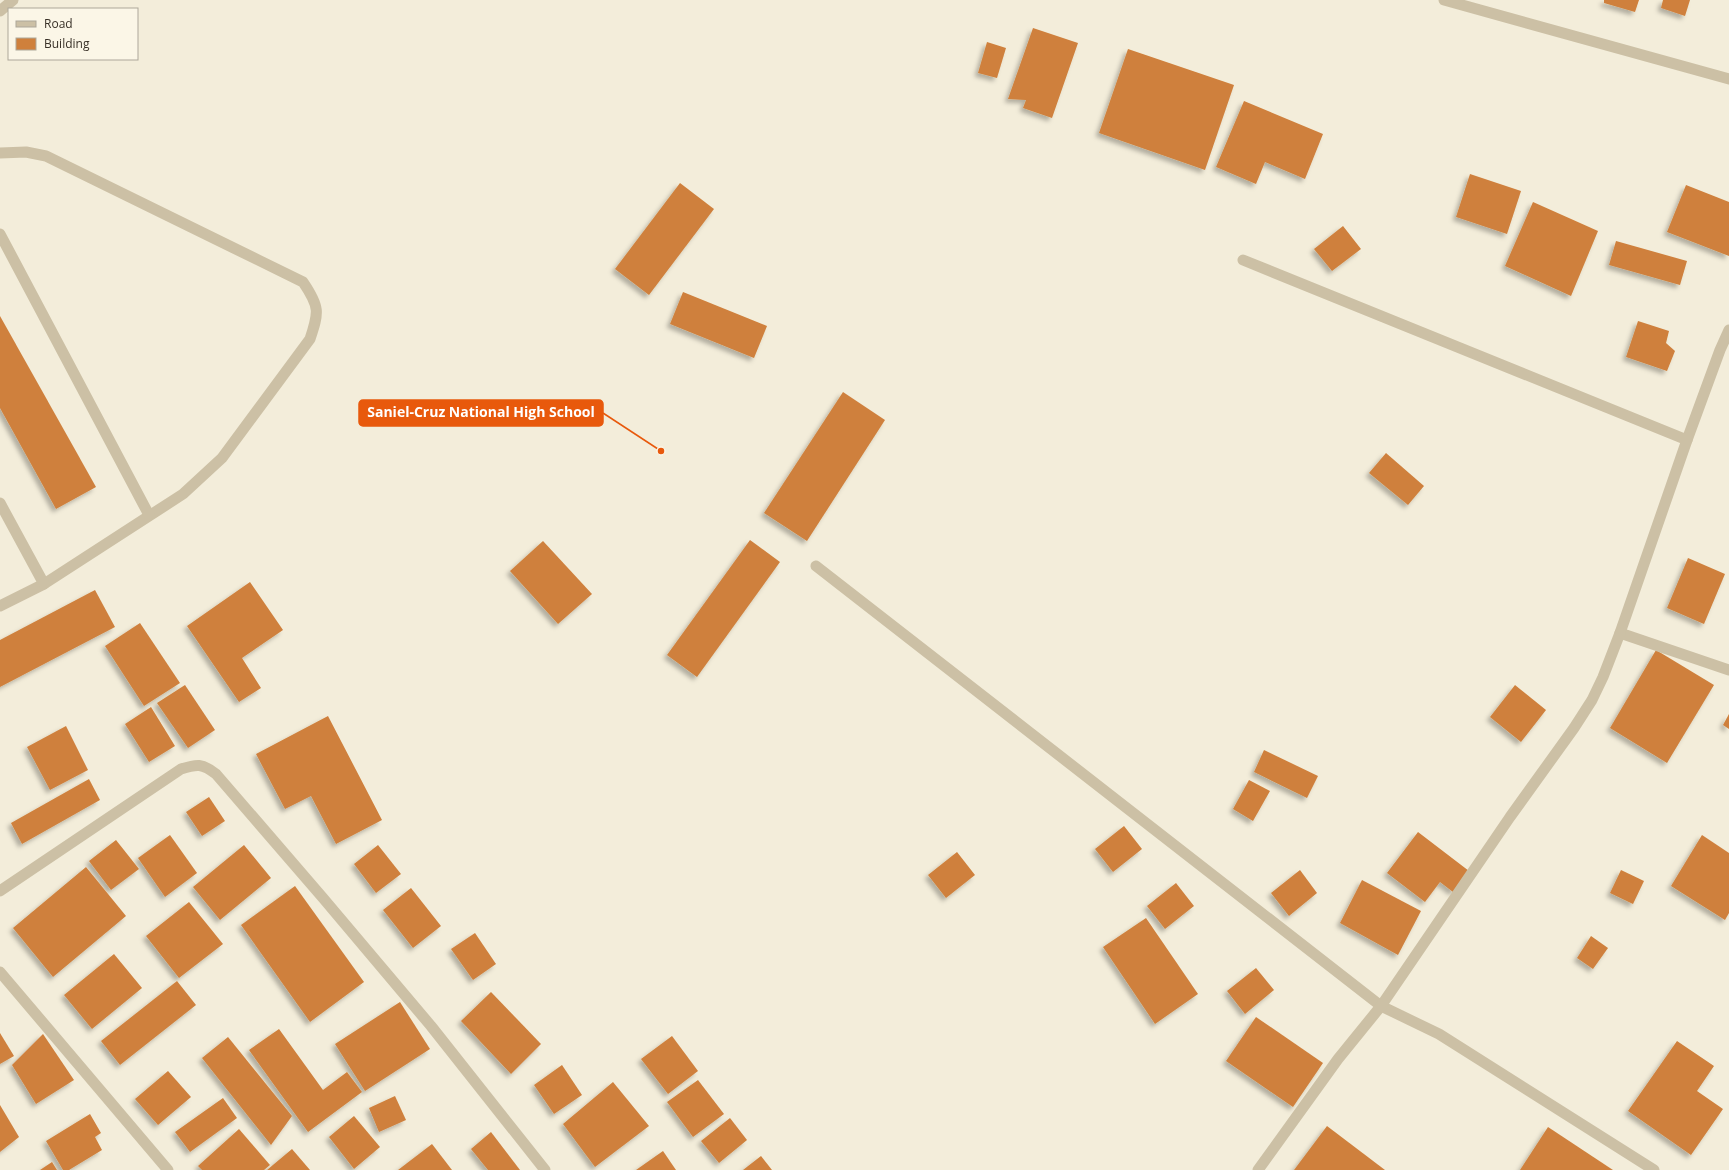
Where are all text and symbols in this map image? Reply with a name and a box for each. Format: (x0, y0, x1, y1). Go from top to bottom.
legend (8, 8, 138, 60)
text: Road (44, 15, 73, 32)
text: Building (44, 35, 90, 52)
callout: Saniel-Cruz National High School (359, 400, 603, 426)
text: Saniel-Cruz National High School (367, 402, 595, 421)

